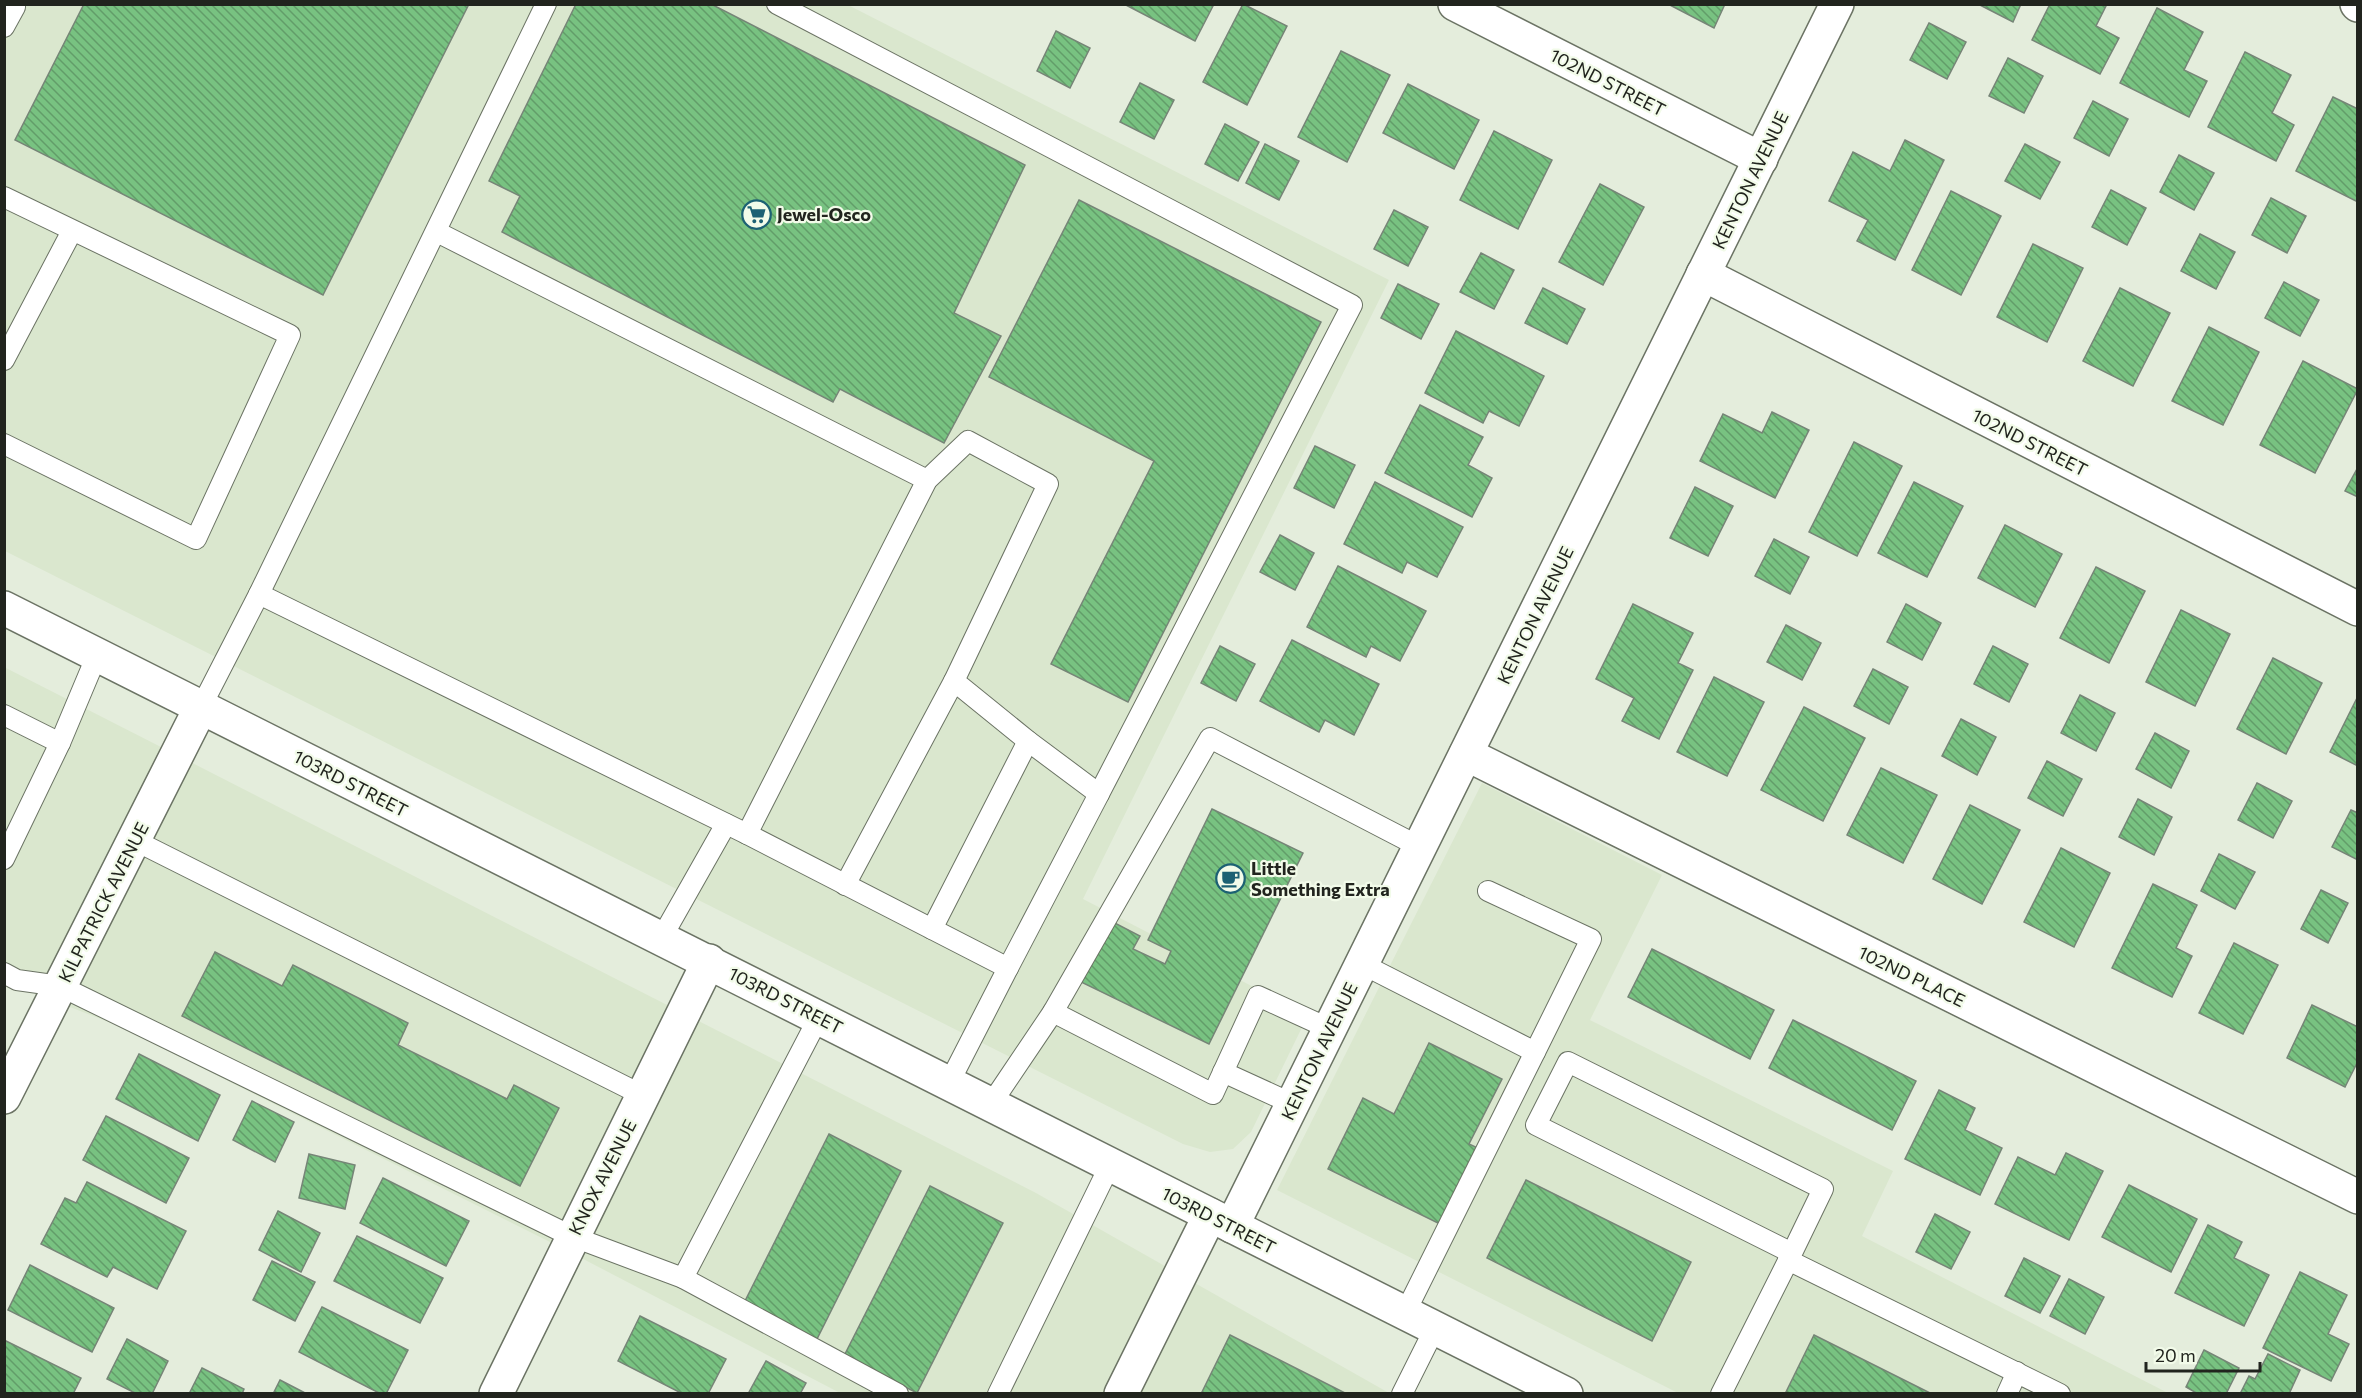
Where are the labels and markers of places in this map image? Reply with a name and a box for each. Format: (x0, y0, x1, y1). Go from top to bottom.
supermarket icon: Jewel-Osco (740, 198, 772, 230)
place label: Jewel-Osco (777, 203, 871, 225)
place label: Little Something Extra (1251, 857, 1390, 900)
cafe icon: Little Something Extra (1214, 862, 1246, 894)

